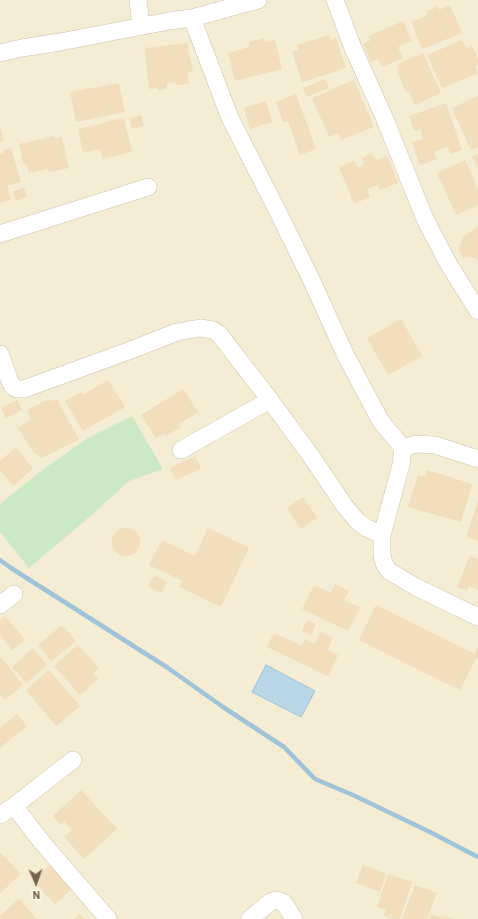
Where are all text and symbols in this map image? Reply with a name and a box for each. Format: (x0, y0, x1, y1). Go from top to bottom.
north arrow (16, 863, 56, 903)
text: N (32, 888, 41, 902)

